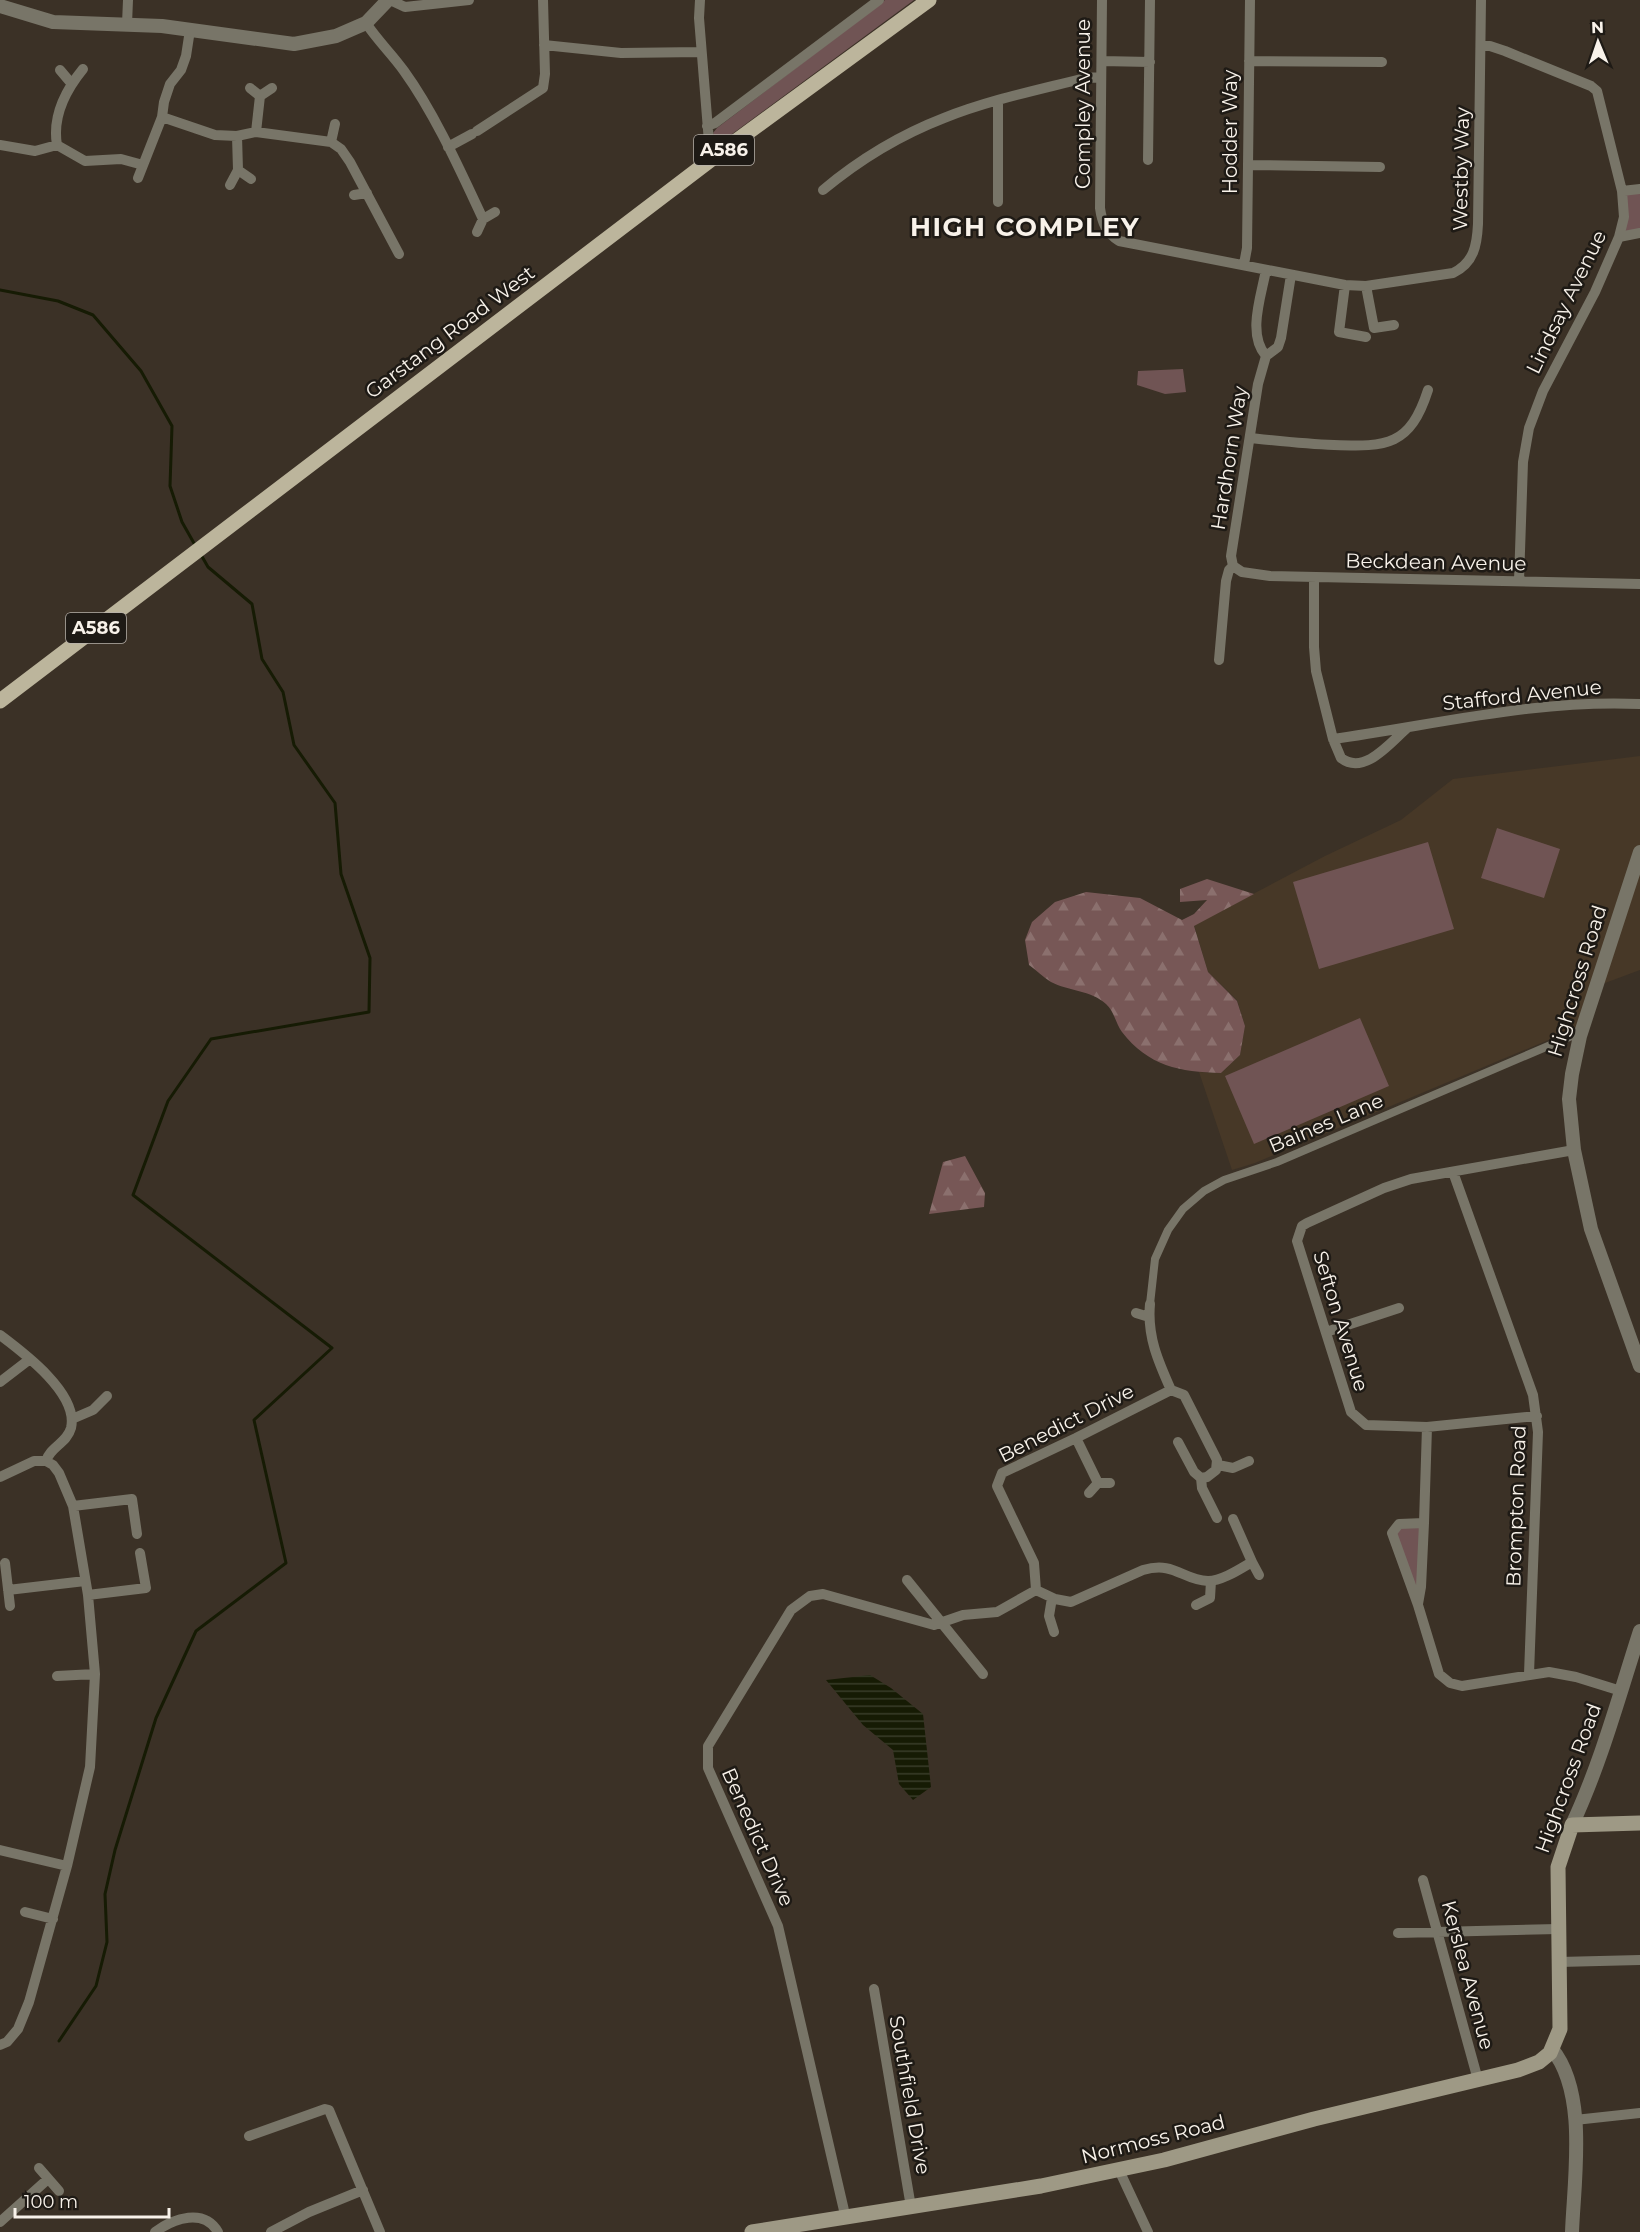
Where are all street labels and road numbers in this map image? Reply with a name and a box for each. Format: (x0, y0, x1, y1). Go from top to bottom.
street label: Compley Avenue (1071, 19, 1095, 189)
street label: Hodder Way (1218, 70, 1242, 194)
street label: Westby Way (1448, 107, 1474, 231)
road number: A586 (694, 135, 754, 165)
street label: Lindsay Avenue (1521, 226, 1611, 378)
street label: Garstang Road West (361, 261, 539, 403)
street label: Hardhorn Way (1206, 384, 1252, 532)
street label: Beckdean Avenue (1345, 548, 1527, 576)
road number: A586 (66, 613, 126, 643)
street label: Stafford Avenue (1441, 675, 1603, 715)
street label: Highcross Road (1543, 902, 1611, 1060)
street label: Baines Lane (1265, 1088, 1387, 1158)
street label: Sefton Avenue (1308, 1248, 1374, 1394)
street label: Benedict Drive (994, 1379, 1138, 1467)
street label: Brompton Road (1501, 1425, 1531, 1587)
street label: Highcross Road (1530, 1700, 1606, 1856)
street label: Benedict Drive (717, 1764, 799, 1910)
street label: Kerslea Avenue (1437, 1898, 1499, 2052)
street label: Southfield Drive (884, 2014, 936, 2176)
street label: Normoss Road (1079, 2110, 1227, 2168)

